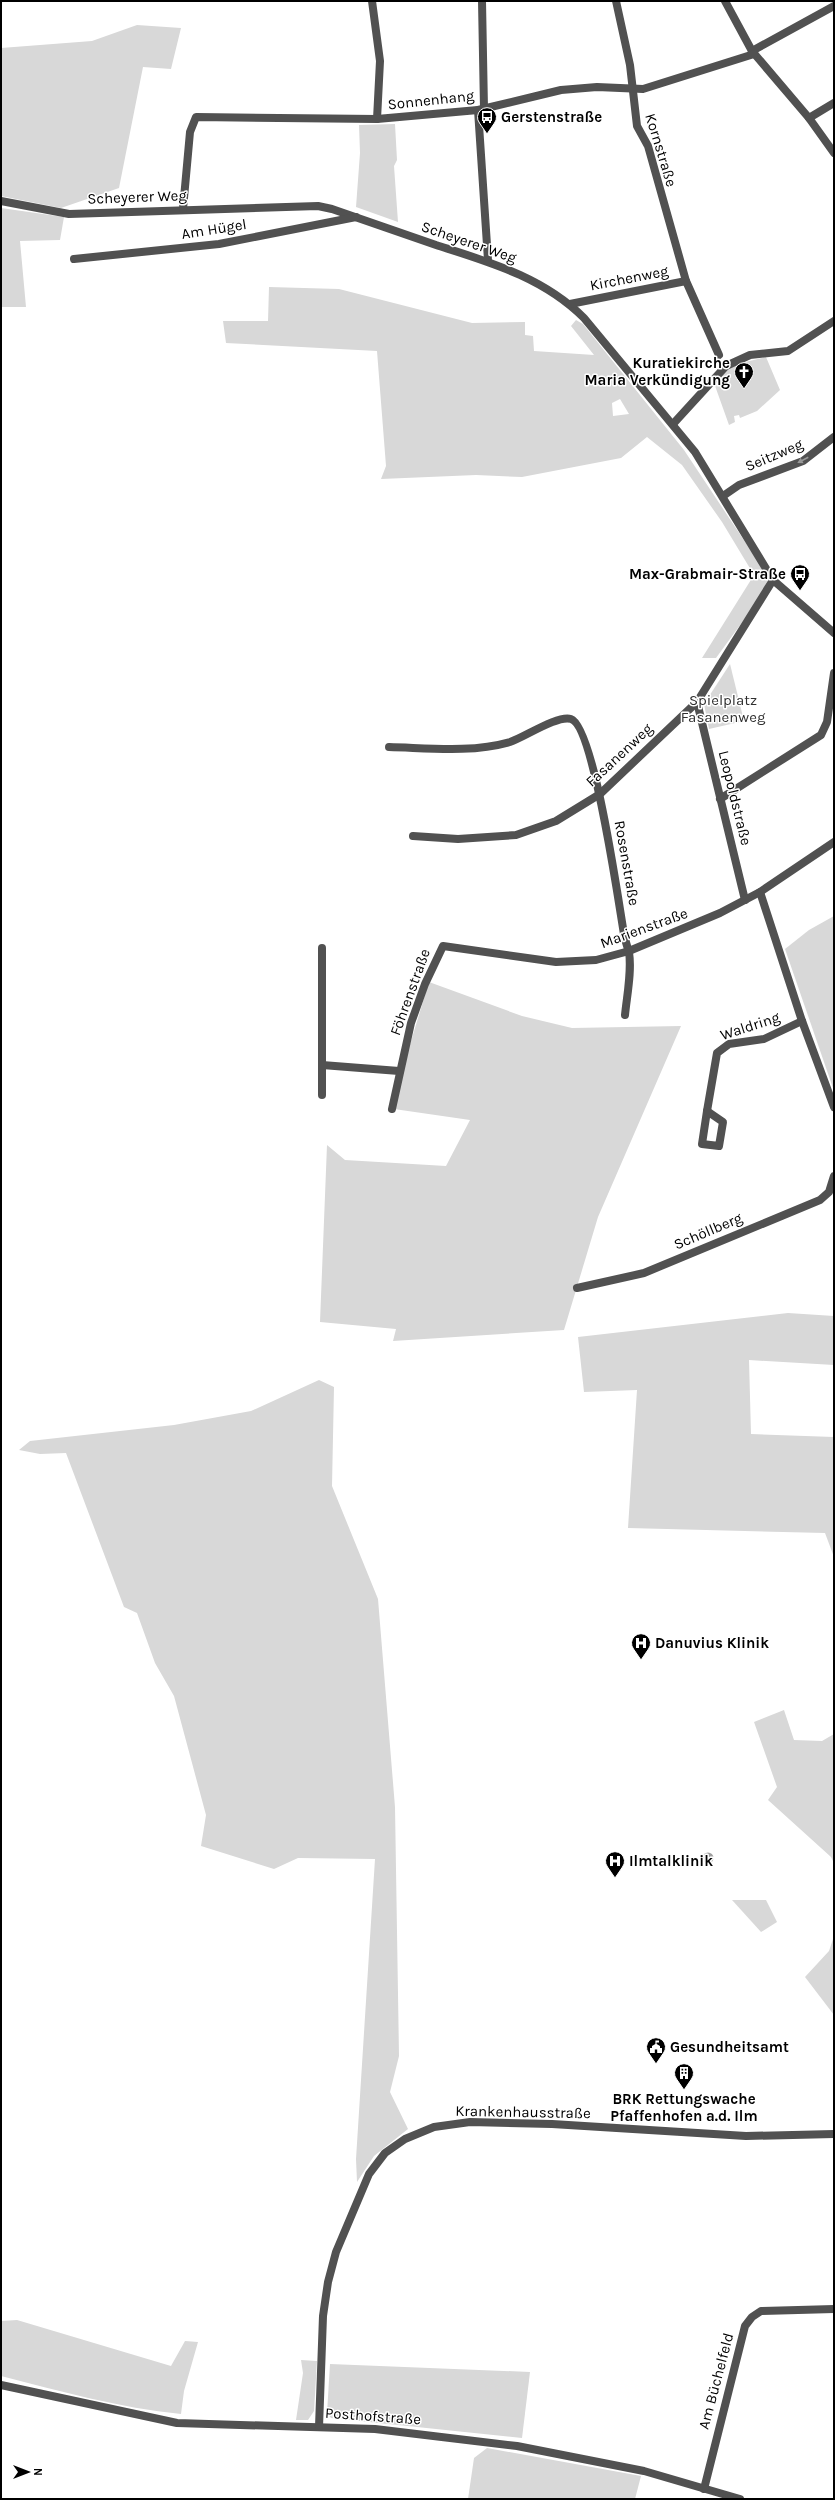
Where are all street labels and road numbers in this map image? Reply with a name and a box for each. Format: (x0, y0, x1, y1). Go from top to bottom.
street label: Sonnenhang (387, 86, 476, 113)
street label: Kornstraße (641, 111, 681, 189)
street label: Scheyerer Weg (87, 186, 188, 208)
street label: Am Hügel (180, 215, 248, 243)
street label: Scheyerer Weg (419, 217, 519, 267)
street label: Kirchenweg (588, 261, 670, 294)
street label: Seitzweg (742, 435, 806, 475)
street label: Fasanenweg (582, 719, 657, 790)
street label: Leopoldstraße (715, 749, 755, 847)
street label: Rosenstraße (611, 819, 643, 907)
street label: Marienstraße (598, 904, 690, 952)
street label: Föhrenstraße (386, 946, 434, 1038)
street label: Waldring (718, 1008, 783, 1044)
street label: Schöllberg (671, 1208, 745, 1253)
street label: Krankenhausstraße (455, 2102, 591, 2122)
street label: Am Büchelfeld (694, 2331, 738, 2431)
street label: Posthofstraße (324, 2404, 422, 2428)

